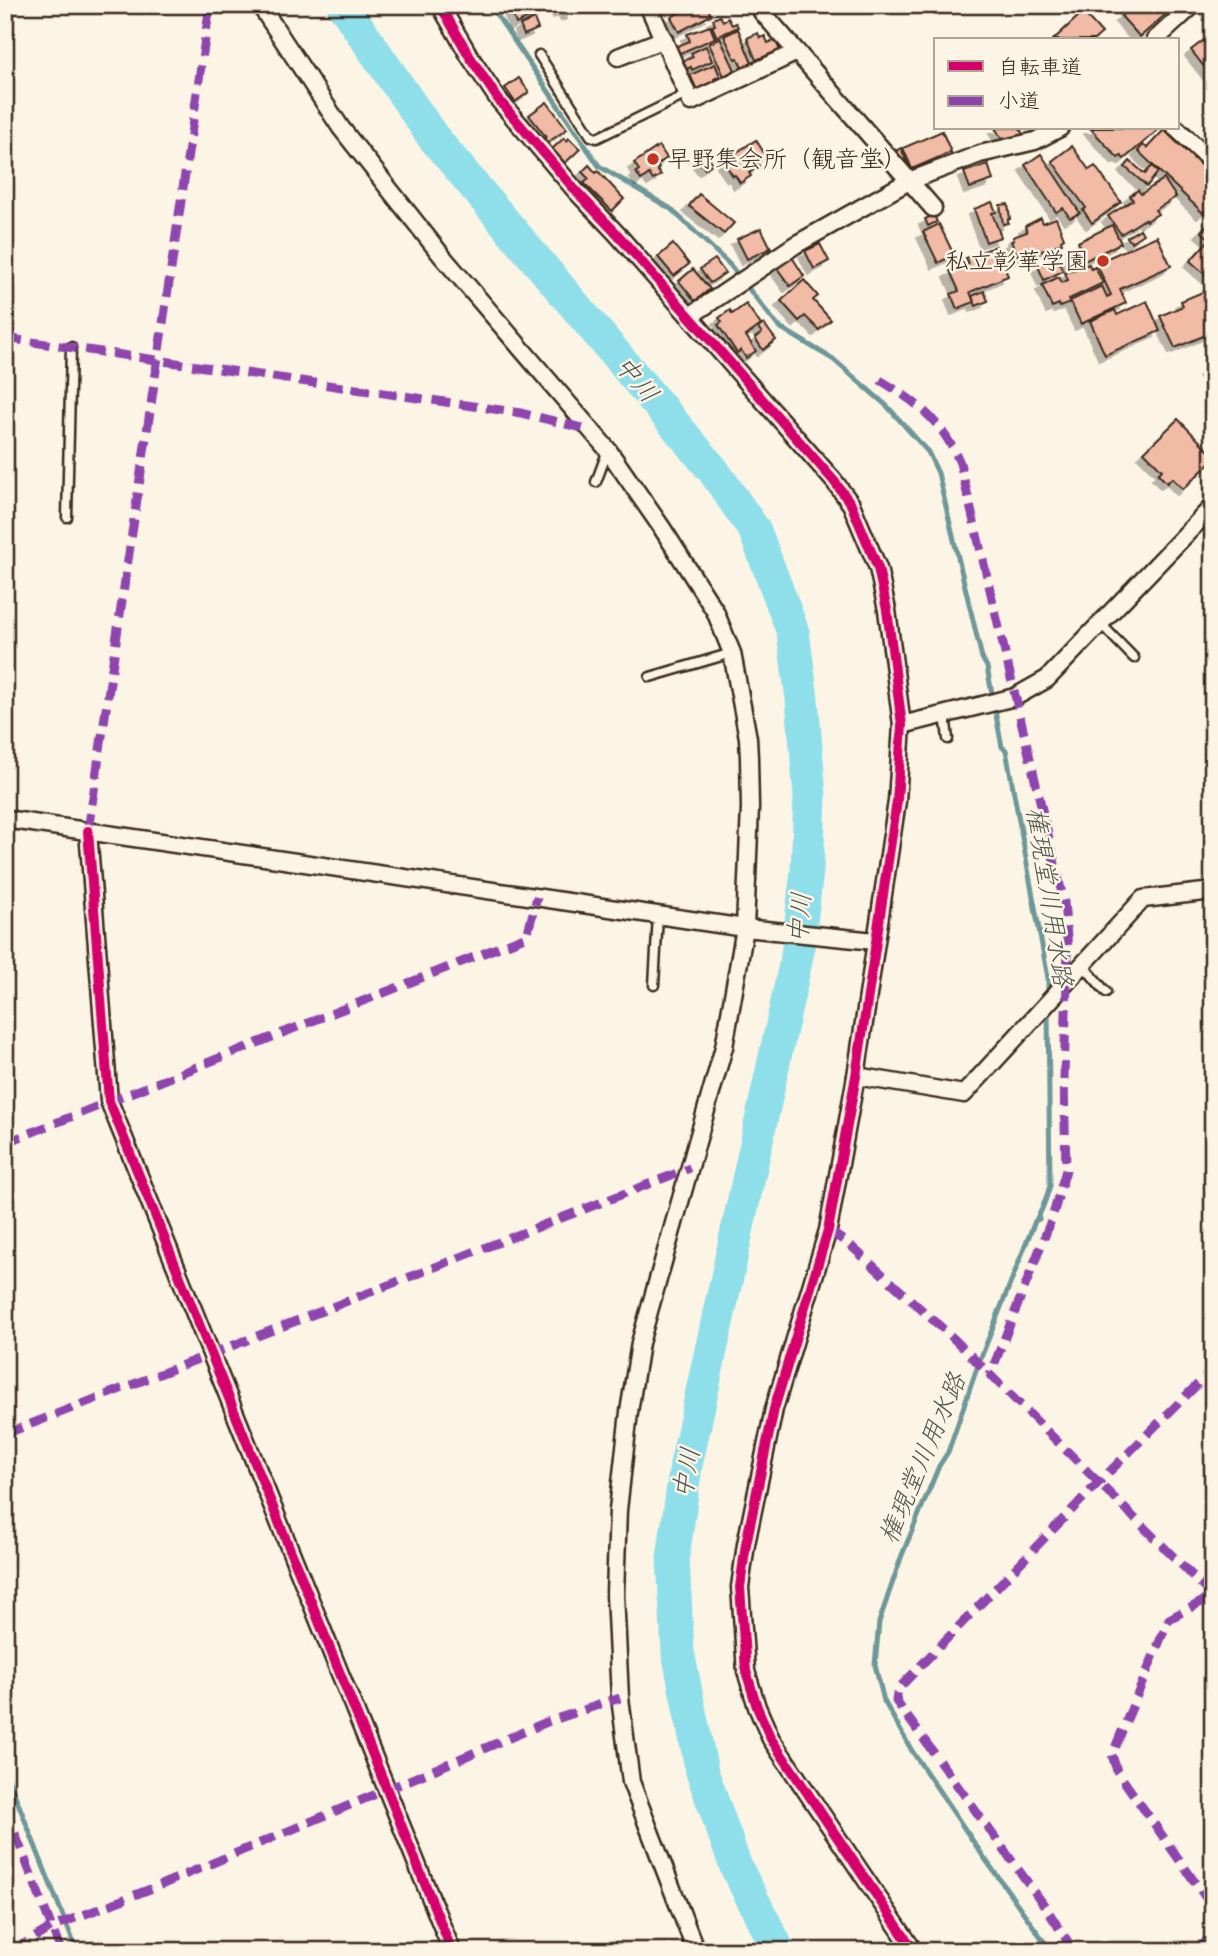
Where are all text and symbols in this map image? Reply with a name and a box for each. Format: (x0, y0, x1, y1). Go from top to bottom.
legend (934, 38, 1180, 130)
text: 自転車道 (998, 54, 1082, 80)
text: 小道 (998, 88, 1040, 114)
place label: 早野集会所（観音堂） (667, 144, 907, 174)
marker: 早野集会所（観音堂） (645, 151, 661, 167)
place label: 私立彰華学園 (945, 246, 1089, 276)
marker: 私立彰華学園 (1095, 253, 1111, 269)
water label: 中川 (607, 349, 666, 410)
water label: 権現堂川用水路 (1019, 805, 1080, 992)
water label: 中川 (781, 891, 818, 945)
water label: 権現堂川用水路 (872, 1366, 974, 1548)
water label: 中川 (666, 1445, 707, 1502)

